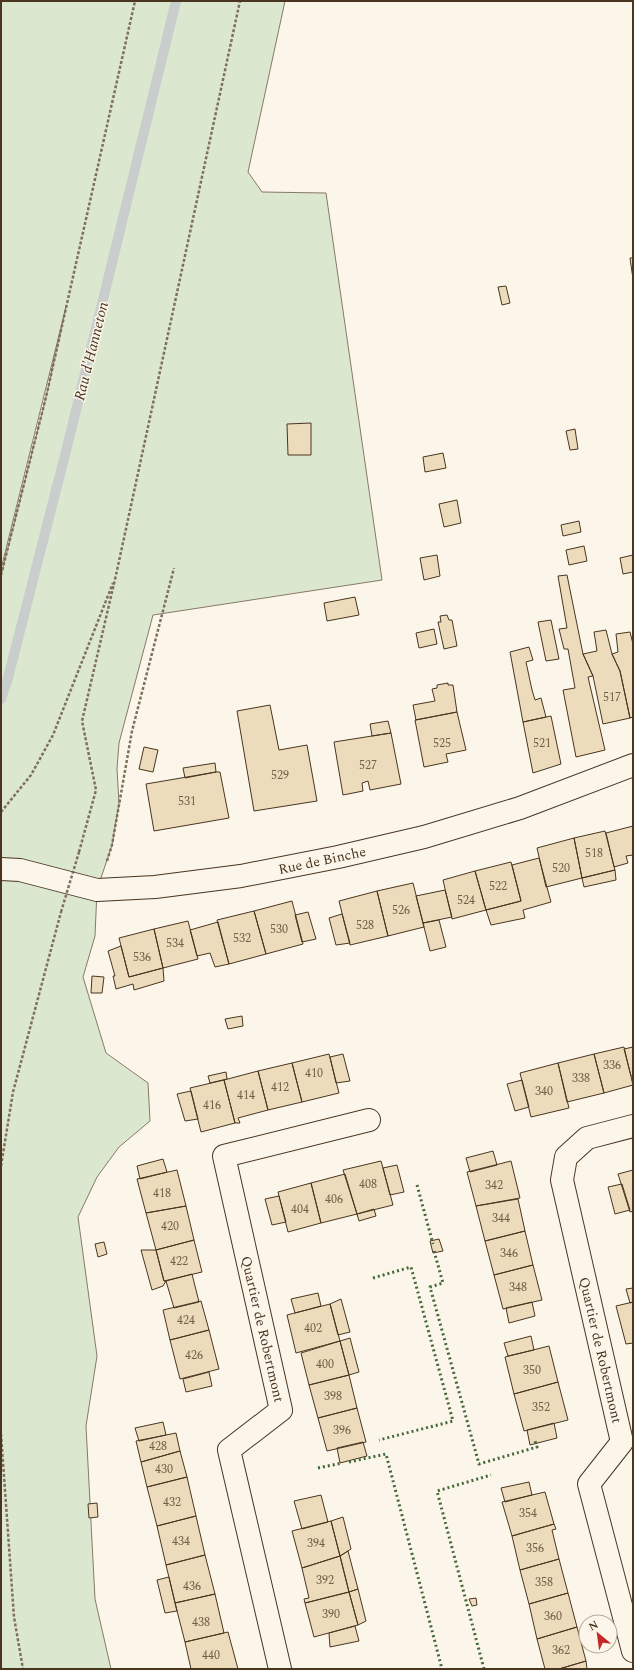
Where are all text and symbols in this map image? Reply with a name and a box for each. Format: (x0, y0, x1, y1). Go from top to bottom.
water label: Rau d'Hanneton (68, 299, 115, 403)
house number: 517 (603, 688, 621, 707)
house number: 525 (433, 734, 451, 753)
house number: 521 (533, 734, 551, 753)
house number: 527 (359, 756, 377, 775)
house number: 529 (271, 766, 289, 785)
house number: 531 (178, 792, 196, 811)
street label: Rue de Binche (276, 841, 368, 880)
house number: 518 (585, 844, 603, 863)
house number: 520 (552, 859, 570, 878)
house number: 522 (489, 877, 507, 896)
house number: 524 (457, 891, 475, 910)
house number: 526 (392, 901, 410, 920)
house number: 528 (356, 916, 374, 935)
house number: 530 (270, 920, 288, 939)
house number: 532 (233, 929, 251, 948)
house number: 534 (166, 934, 184, 953)
house number: 536 (133, 948, 151, 967)
house number: 336 (603, 1056, 621, 1075)
house number: 410 (305, 1064, 323, 1083)
house number: 338 (572, 1069, 590, 1088)
house number: 412 (271, 1078, 289, 1097)
house number: 340 (535, 1082, 553, 1101)
house number: 414 (237, 1086, 255, 1105)
house number: 416 (203, 1096, 221, 1115)
house number: 408 (359, 1175, 377, 1194)
house number: 342 (485, 1176, 503, 1195)
house number: 418 (153, 1184, 171, 1203)
house number: 406 (325, 1190, 343, 1209)
house number: 404 (291, 1200, 309, 1219)
house number: 344 (492, 1209, 510, 1228)
house number: 420 (161, 1217, 179, 1236)
house number: 346 (500, 1244, 518, 1263)
house number: 422 (170, 1252, 188, 1271)
street label: Quartier de Robertmont (235, 1254, 290, 1404)
street label: Quartier de Robertmont (573, 1275, 628, 1425)
house number: 348 (509, 1278, 527, 1297)
house number: 424 (177, 1311, 195, 1330)
house number: 402 (304, 1319, 322, 1338)
house number: 426 (185, 1346, 203, 1365)
house number: 400 (316, 1355, 334, 1374)
house number: 350 (523, 1361, 541, 1380)
house number: 398 (324, 1387, 342, 1406)
house number: 352 (532, 1398, 550, 1417)
house number: 396 (333, 1421, 351, 1440)
house number: 428 (149, 1437, 167, 1456)
house number: 430 (155, 1460, 173, 1479)
house number: 432 (163, 1493, 181, 1512)
house number: 354 (519, 1504, 537, 1523)
house number: 434 (172, 1532, 190, 1551)
house number: 394 (307, 1534, 325, 1553)
house number: 356 (526, 1539, 544, 1558)
house number: 392 (316, 1571, 334, 1590)
house number: 358 (535, 1573, 553, 1592)
house number: 436 (183, 1577, 201, 1596)
house number: 390 (322, 1605, 340, 1624)
house number: 360 (544, 1607, 562, 1626)
house number: 438 (192, 1613, 210, 1632)
north arrow (578, 1614, 618, 1654)
text: N (585, 1616, 601, 1635)
house number: 362 (552, 1641, 570, 1660)
house number: 440 (202, 1646, 220, 1665)

